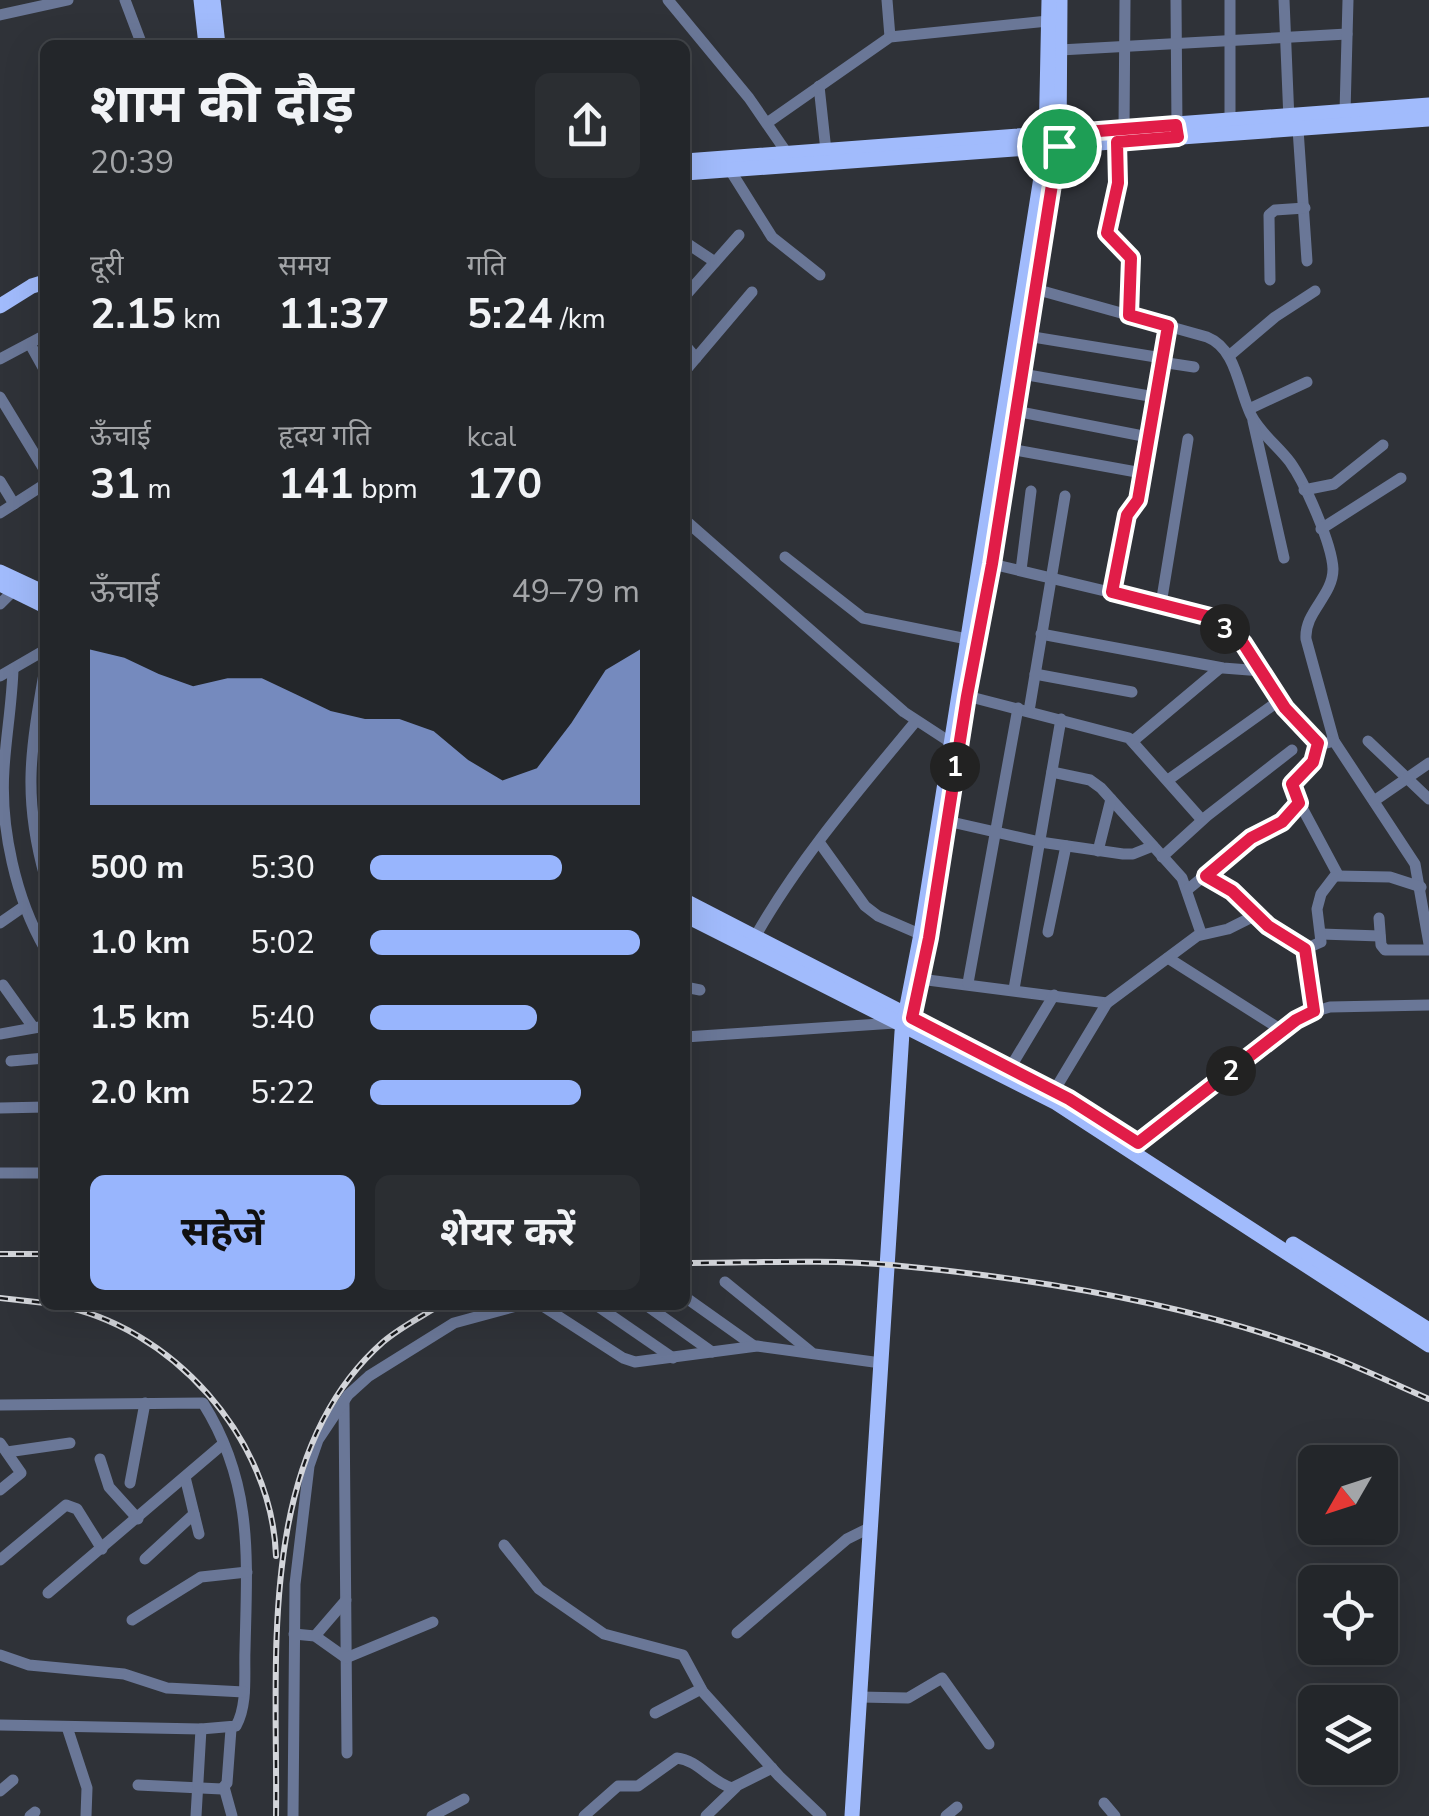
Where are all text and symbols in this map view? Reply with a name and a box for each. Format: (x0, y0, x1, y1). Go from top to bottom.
text: शाम की दौड़ (90, 66, 354, 141)
button: share (535, 73, 640, 178)
pin (1017, 104, 1102, 189)
icon: arrive (1032, 119, 1087, 174)
text: 20:39 (90, 141, 174, 184)
text: दूरी (90, 247, 124, 285)
text: समय (278, 247, 330, 285)
text: गति (467, 247, 506, 285)
text: 2.15 (90, 286, 176, 343)
text: 11:37 (278, 286, 390, 343)
text: 5:24 (467, 286, 553, 343)
text: km (176, 300, 221, 338)
text: /km (553, 300, 606, 338)
text: ऊँचाई (90, 417, 151, 455)
text: हृदय गति (278, 417, 371, 455)
text: kcal (467, 418, 516, 456)
text: 31 (90, 456, 140, 513)
text: 141 (278, 456, 354, 513)
text: 170 (467, 456, 542, 513)
text: m (140, 470, 172, 508)
text: bpm (354, 470, 418, 508)
text: ऊँचाई (90, 570, 159, 613)
text: 49–79 m (512, 570, 640, 613)
pin: 3 (1200, 604, 1250, 654)
text: 3 (1217, 610, 1233, 648)
pin: 1 (930, 742, 980, 792)
text: 1 (947, 748, 963, 786)
text: 500 m (90, 846, 184, 889)
text: 5:30 (250, 846, 315, 889)
text: 1.0 km (90, 921, 190, 964)
text: 5:02 (250, 921, 315, 964)
text: 1.5 km (90, 996, 190, 1039)
text: 5:40 (250, 996, 315, 1039)
pin: 2 (1206, 1046, 1256, 1096)
text: 2 (1223, 1052, 1239, 1090)
text: 2.0 km (90, 1071, 190, 1114)
text: 5:22 (250, 1071, 315, 1114)
button: सहेजें (90, 1175, 355, 1290)
button: शेयर करें (375, 1175, 640, 1290)
north arrow (1298, 1445, 1398, 1545)
map controls (1298, 1445, 1398, 1785)
button: locate (1298, 1565, 1398, 1665)
button: layers (1298, 1685, 1398, 1785)

